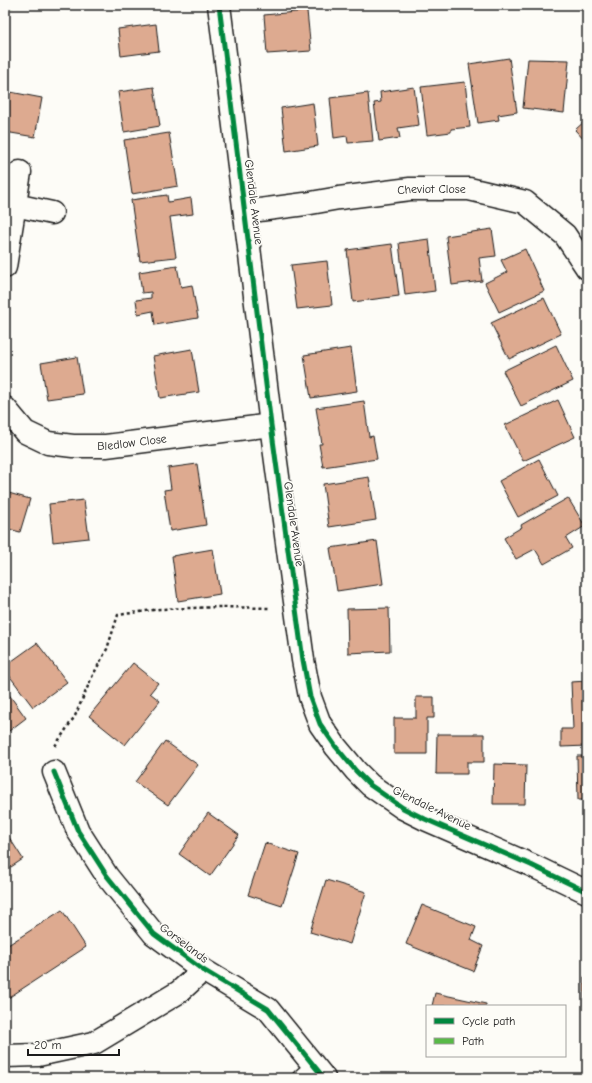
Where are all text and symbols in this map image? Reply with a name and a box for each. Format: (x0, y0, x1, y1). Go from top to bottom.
street label: Glendale Avenue (242, 159, 266, 245)
street label: Cheviot Close (396, 182, 466, 198)
street label: Bledlow Close (97, 431, 167, 453)
street label: Glendale Avenue (281, 481, 307, 567)
street label: Glendale Avenue (390, 783, 474, 833)
street label: Gorselands (157, 920, 211, 966)
legend (426, 1005, 566, 1057)
text: Cycle path (462, 1014, 515, 1028)
scale bar (28, 1031, 119, 1057)
text: Path (462, 1034, 484, 1048)
text: 20 m (34, 1038, 62, 1052)

